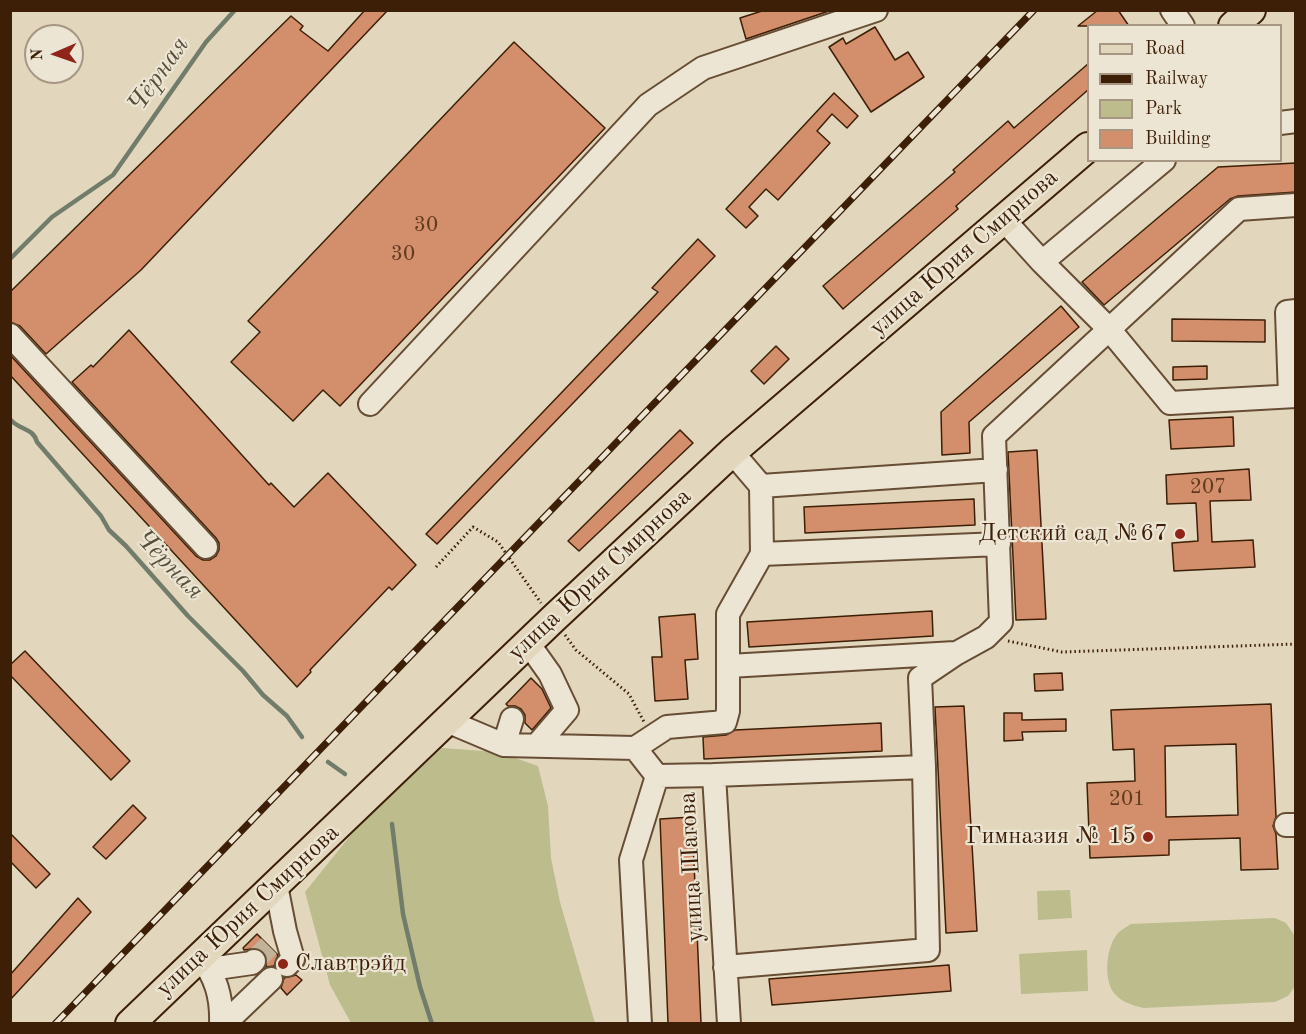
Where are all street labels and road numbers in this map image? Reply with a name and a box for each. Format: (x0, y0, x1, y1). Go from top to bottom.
street label: улица Юрия Смирнова (864, 163, 1064, 343)
street label: улица Юрия Смирнова (502, 482, 698, 668)
street label: улица Шагова (674, 791, 710, 943)
street label: улица Юрия Смирнова (150, 818, 346, 1004)

